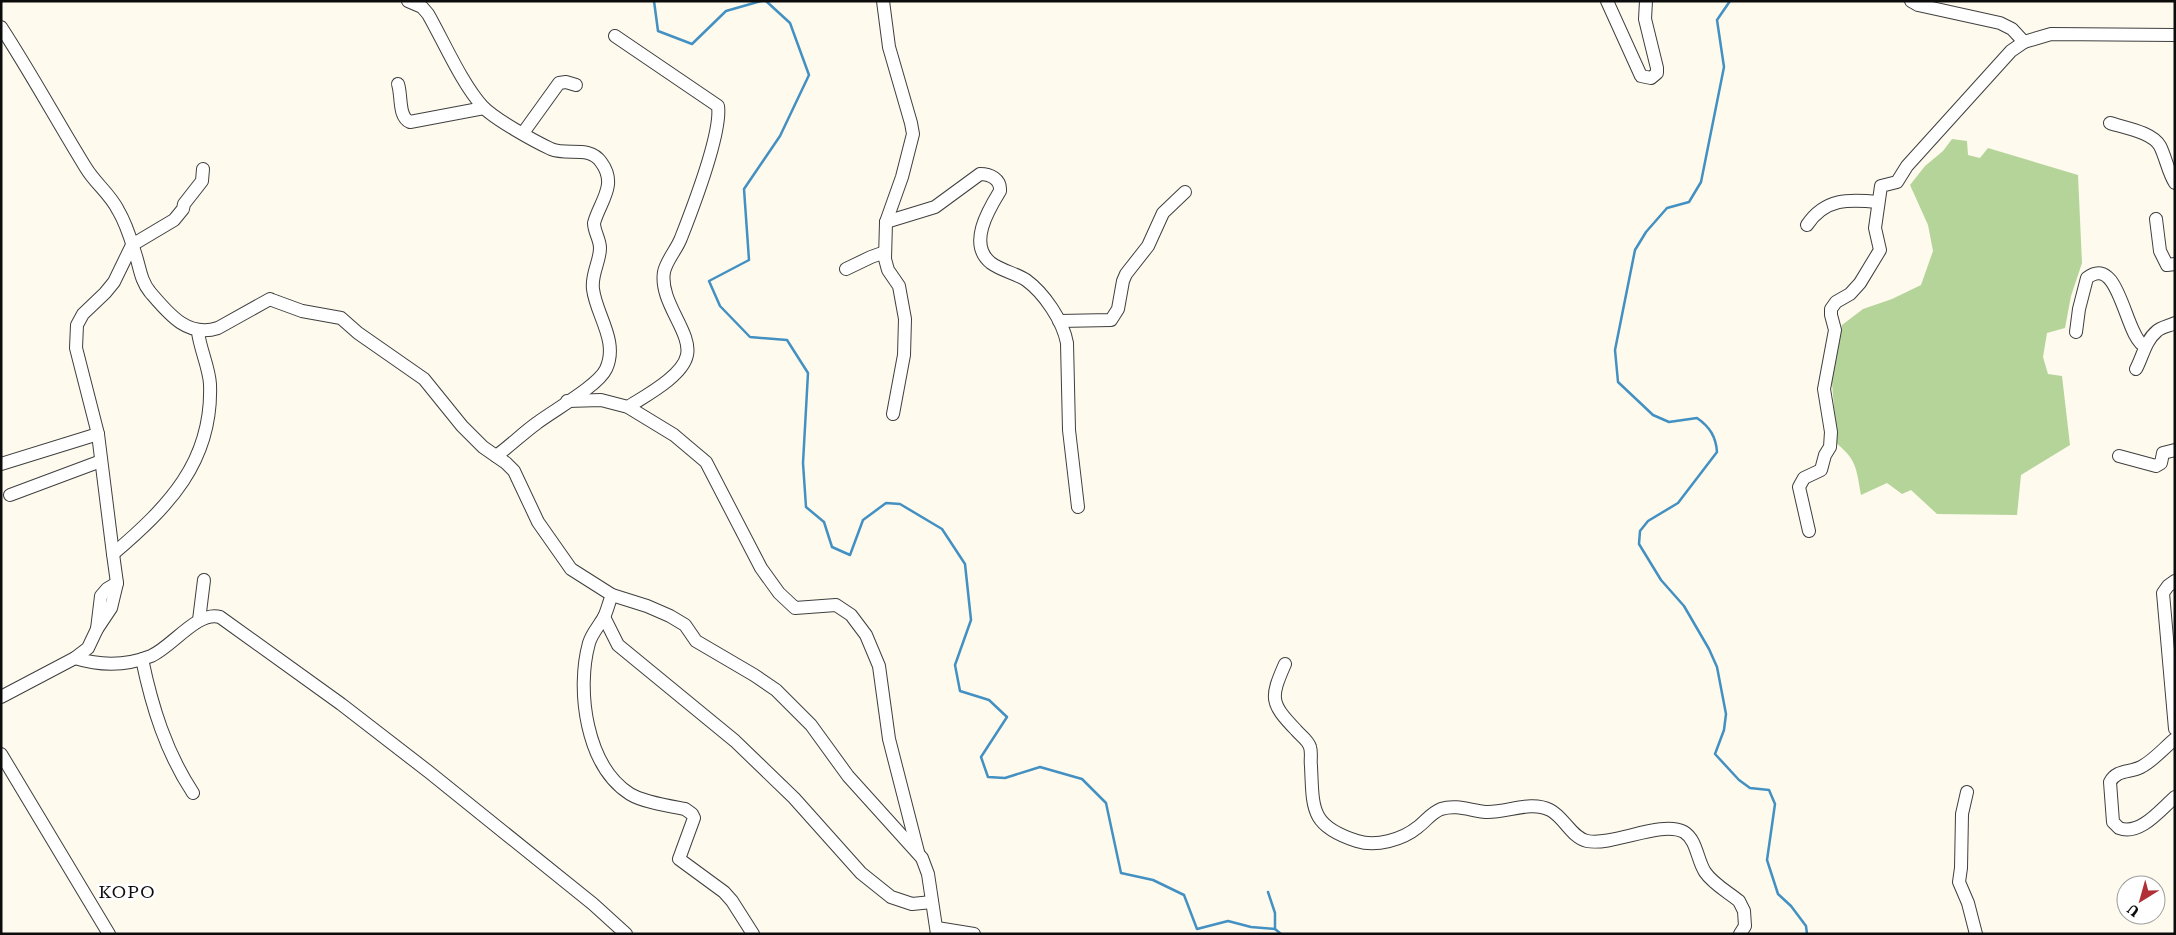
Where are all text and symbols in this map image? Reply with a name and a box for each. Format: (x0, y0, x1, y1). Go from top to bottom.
north arrow (2116, 875, 2166, 925)
district label: KOPO (99, 881, 155, 902)
text: U (2124, 901, 2142, 920)

